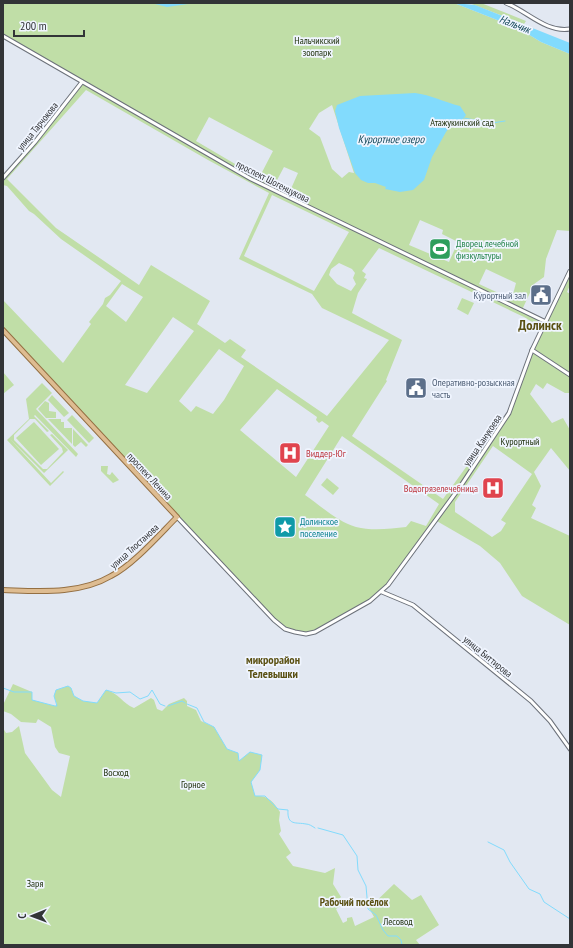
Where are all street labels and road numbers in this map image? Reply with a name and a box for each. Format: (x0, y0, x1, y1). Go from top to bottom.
street label: улица Тарчокова (14, 99, 61, 153)
street label: проспект Шогенцукова (234, 157, 312, 206)
street label: улица Канукоева (460, 412, 505, 469)
street label: проспект Ленина (124, 450, 175, 503)
street label: улица Тлостанова (107, 521, 162, 572)
street label: улица Биттирова (461, 633, 515, 680)

